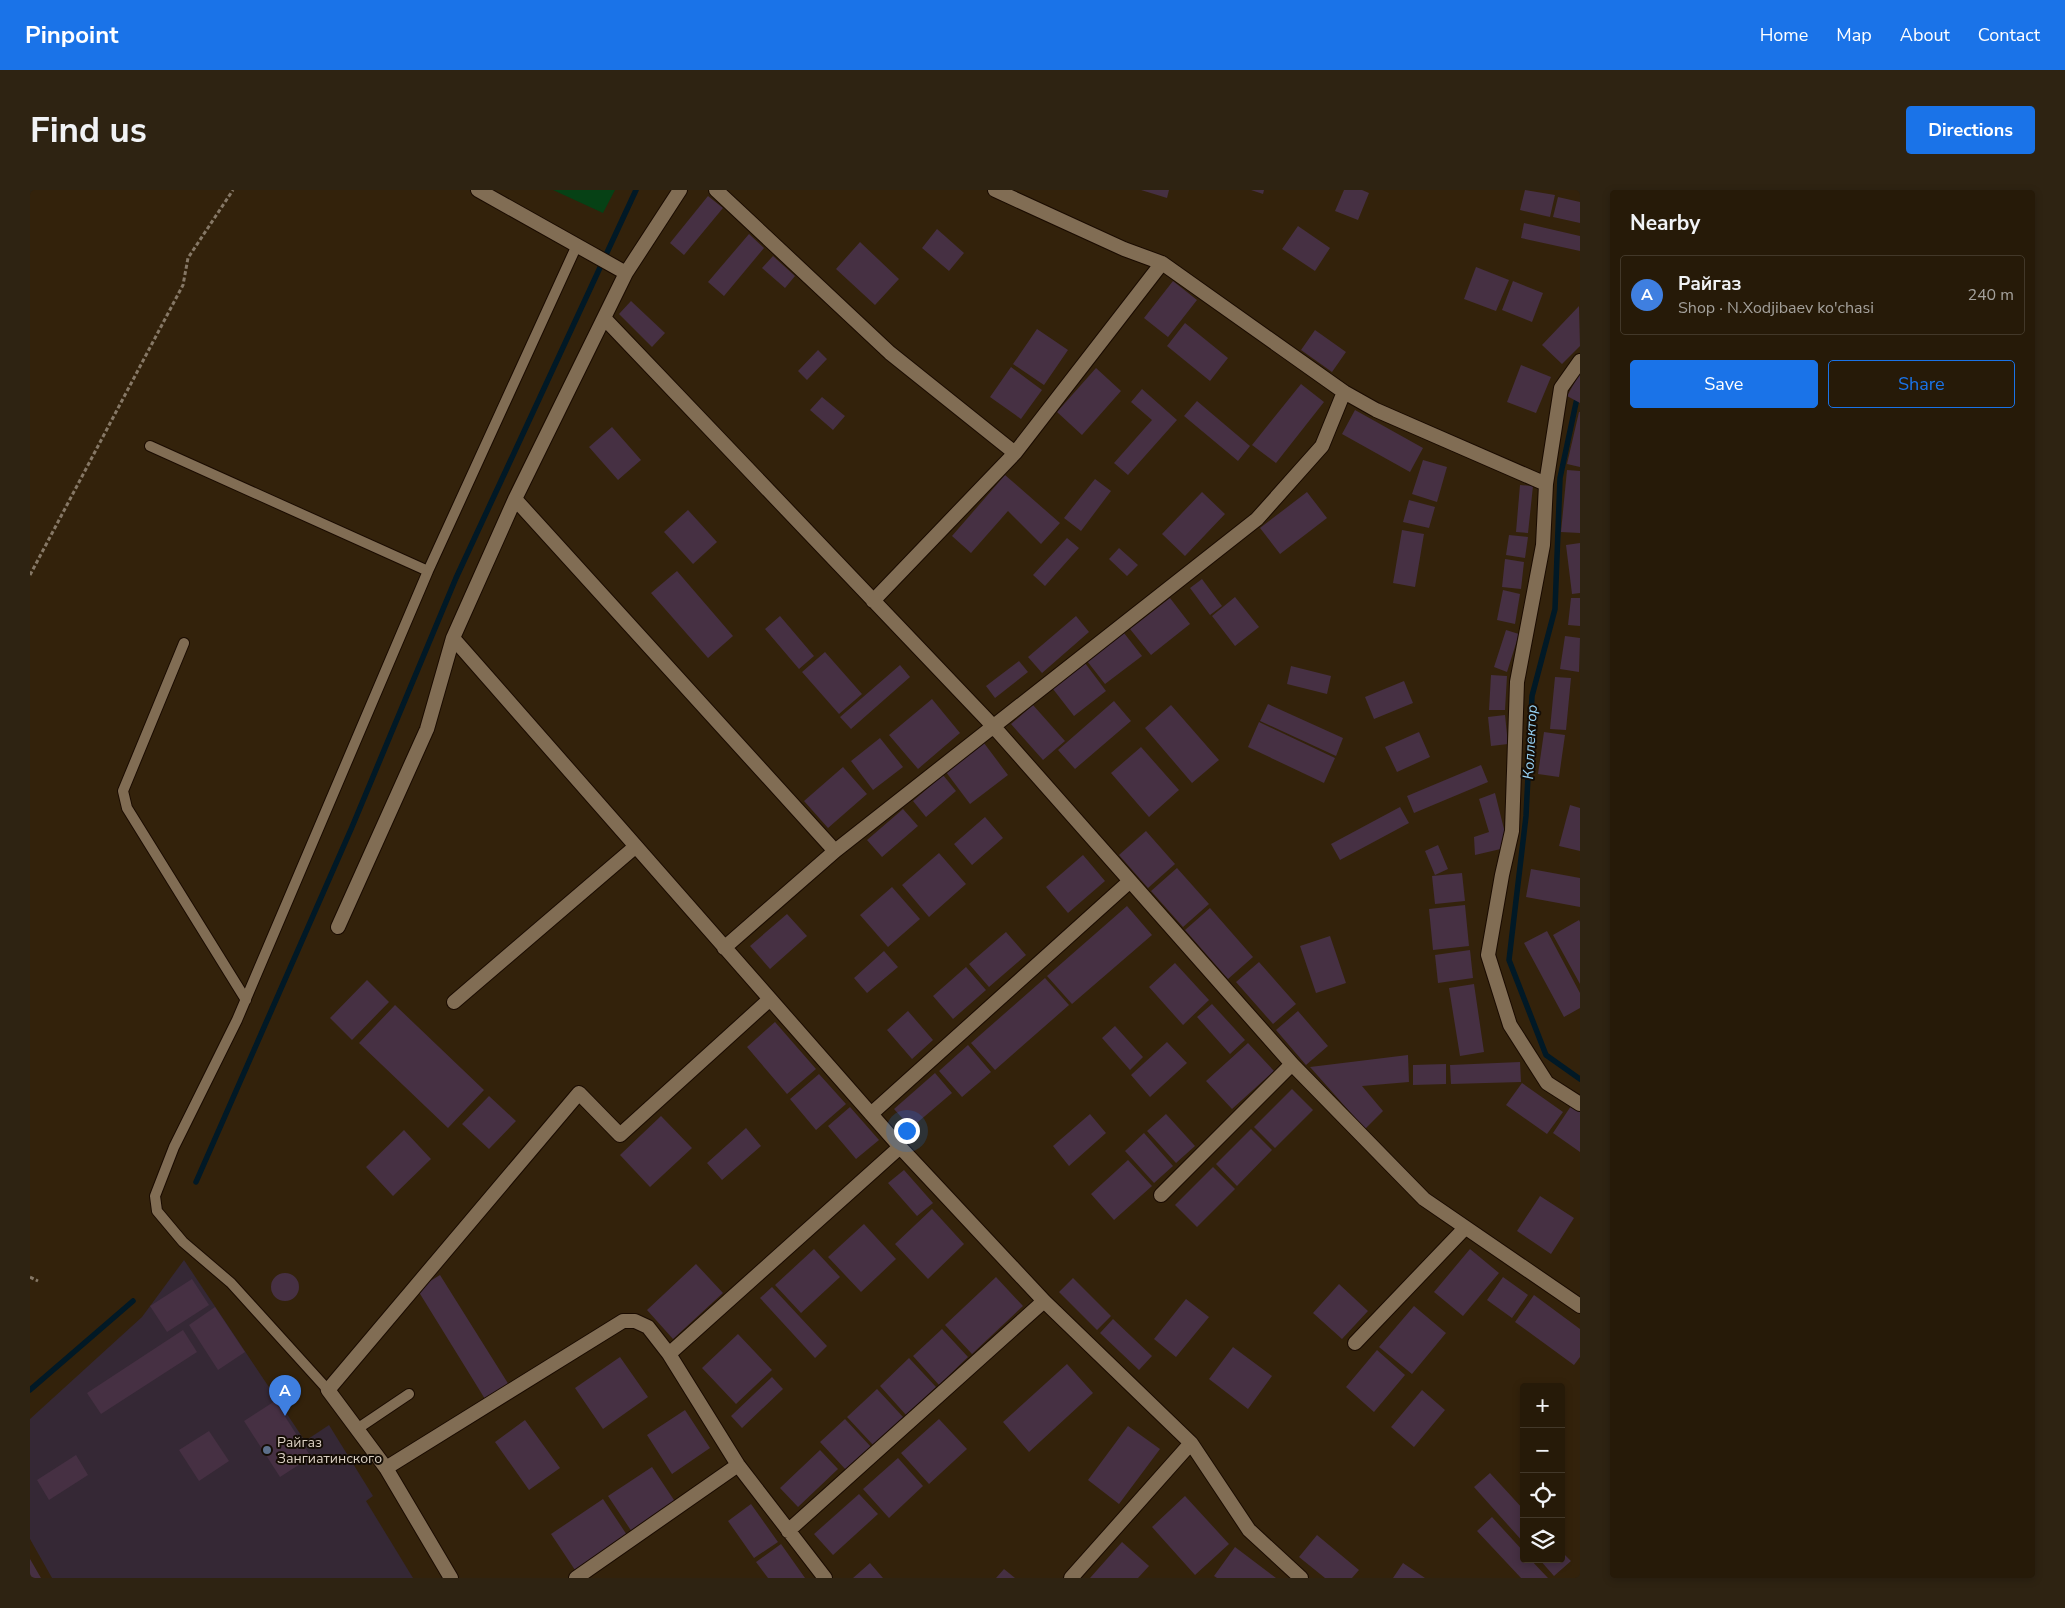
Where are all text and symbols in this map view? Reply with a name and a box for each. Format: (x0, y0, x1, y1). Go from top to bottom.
text: Pinpoint (25, 19, 118, 51)
text: Home (1760, 23, 1808, 47)
text: Map (1836, 23, 1872, 47)
text: About (1900, 23, 1950, 47)
text: Contact (1978, 23, 2040, 47)
button: Directions (1906, 106, 2035, 154)
text: Find us (30, 107, 147, 154)
text: Nearby (1630, 209, 1700, 237)
text: Райгаз (1678, 271, 1741, 297)
text: A (1641, 284, 1653, 306)
text: 240 m (1967, 284, 2014, 306)
text: Shop · N.Xodjibaev ko'chasi (1678, 297, 1874, 319)
button: Save (1630, 360, 1818, 408)
button: Share (1828, 360, 2015, 408)
water label: Коллектор (1518, 704, 1542, 780)
your location (894, 1118, 920, 1144)
pin: A (269, 1375, 301, 1416)
map controls (1520, 1383, 1565, 1563)
button: + (1520, 1383, 1565, 1428)
button: − (1520, 1428, 1565, 1473)
place label: Райгаз Зангиатинского (277, 1433, 382, 1468)
marker: Райгаз Зангиатинского (261, 1444, 273, 1456)
button: locate (1520, 1473, 1565, 1518)
button: layers (1520, 1518, 1565, 1563)

